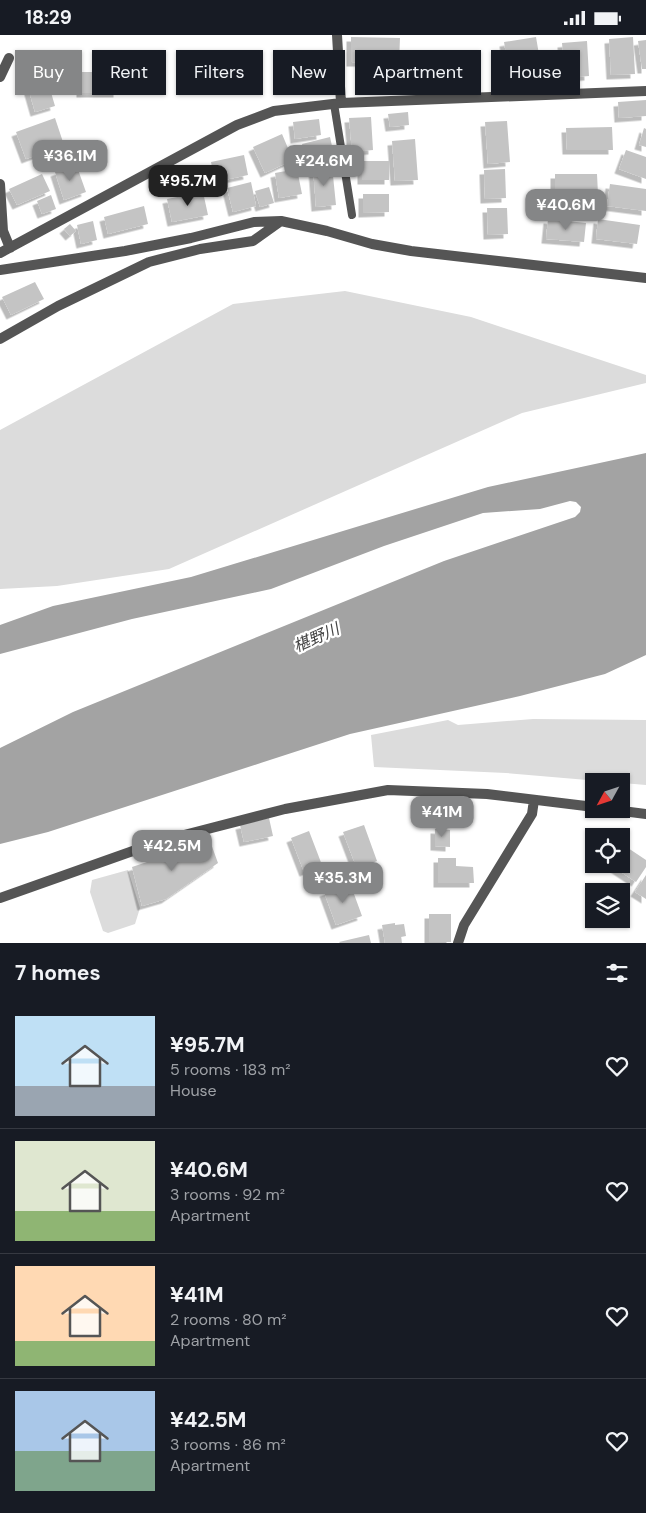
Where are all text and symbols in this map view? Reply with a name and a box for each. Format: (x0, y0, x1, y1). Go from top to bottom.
text: 18:29 (25, 5, 72, 30)
chip: Buy (15, 50, 82, 95)
chip: Rent (92, 50, 166, 95)
chip: Filters (176, 50, 263, 95)
chip: New (273, 50, 345, 95)
chip: Apartment (355, 50, 481, 95)
chip: House (491, 50, 580, 95)
pin: ¥36.1M (29, 139, 111, 182)
text: ¥36.1M (43, 145, 97, 166)
pin: ¥24.6M (283, 145, 365, 187)
text: ¥24.6M (295, 150, 353, 171)
pin: ¥95.7M (147, 165, 229, 207)
text: ¥95.7M (160, 170, 216, 191)
pin: ¥40.6M (525, 189, 607, 231)
text: ¥40.6M (536, 194, 596, 215)
water label: 椹野川 (290, 617, 344, 657)
north arrow (585, 773, 630, 817)
map controls (585, 773, 630, 928)
pin: ¥41M (412, 795, 472, 838)
text: ¥41M (422, 801, 462, 822)
button: locate (585, 828, 630, 873)
pin: ¥42.5M (131, 829, 213, 872)
text: ¥42.5M (143, 835, 201, 856)
pin: ¥35.3M (302, 861, 384, 904)
text: ¥35.3M (314, 867, 372, 888)
button: layers (585, 883, 630, 928)
text: 7 homes (15, 959, 101, 987)
icon: filters (603, 959, 631, 987)
text: ¥95.7M (170, 1031, 245, 1059)
icon: home (55, 1036, 115, 1096)
icon: heart (603, 1052, 631, 1080)
text: 5 rooms · 183 m² (170, 1059, 291, 1080)
text: House (170, 1080, 217, 1101)
text: ¥40.6M (170, 1156, 248, 1184)
icon: home (55, 1161, 115, 1221)
icon: heart (603, 1177, 631, 1205)
text: 3 rooms · 92 m² (170, 1184, 285, 1205)
text: Apartment (170, 1205, 250, 1226)
text: ¥41M (170, 1281, 224, 1309)
icon: home (55, 1286, 115, 1346)
icon: heart (603, 1302, 631, 1330)
text: 2 rooms · 80 m² (170, 1309, 287, 1330)
text: Apartment (170, 1330, 250, 1351)
text: ¥42.5M (170, 1406, 246, 1434)
icon: home (55, 1411, 115, 1471)
icon: heart (603, 1427, 631, 1455)
text: 3 rooms · 86 m² (170, 1434, 286, 1455)
text: Apartment (170, 1455, 250, 1476)

